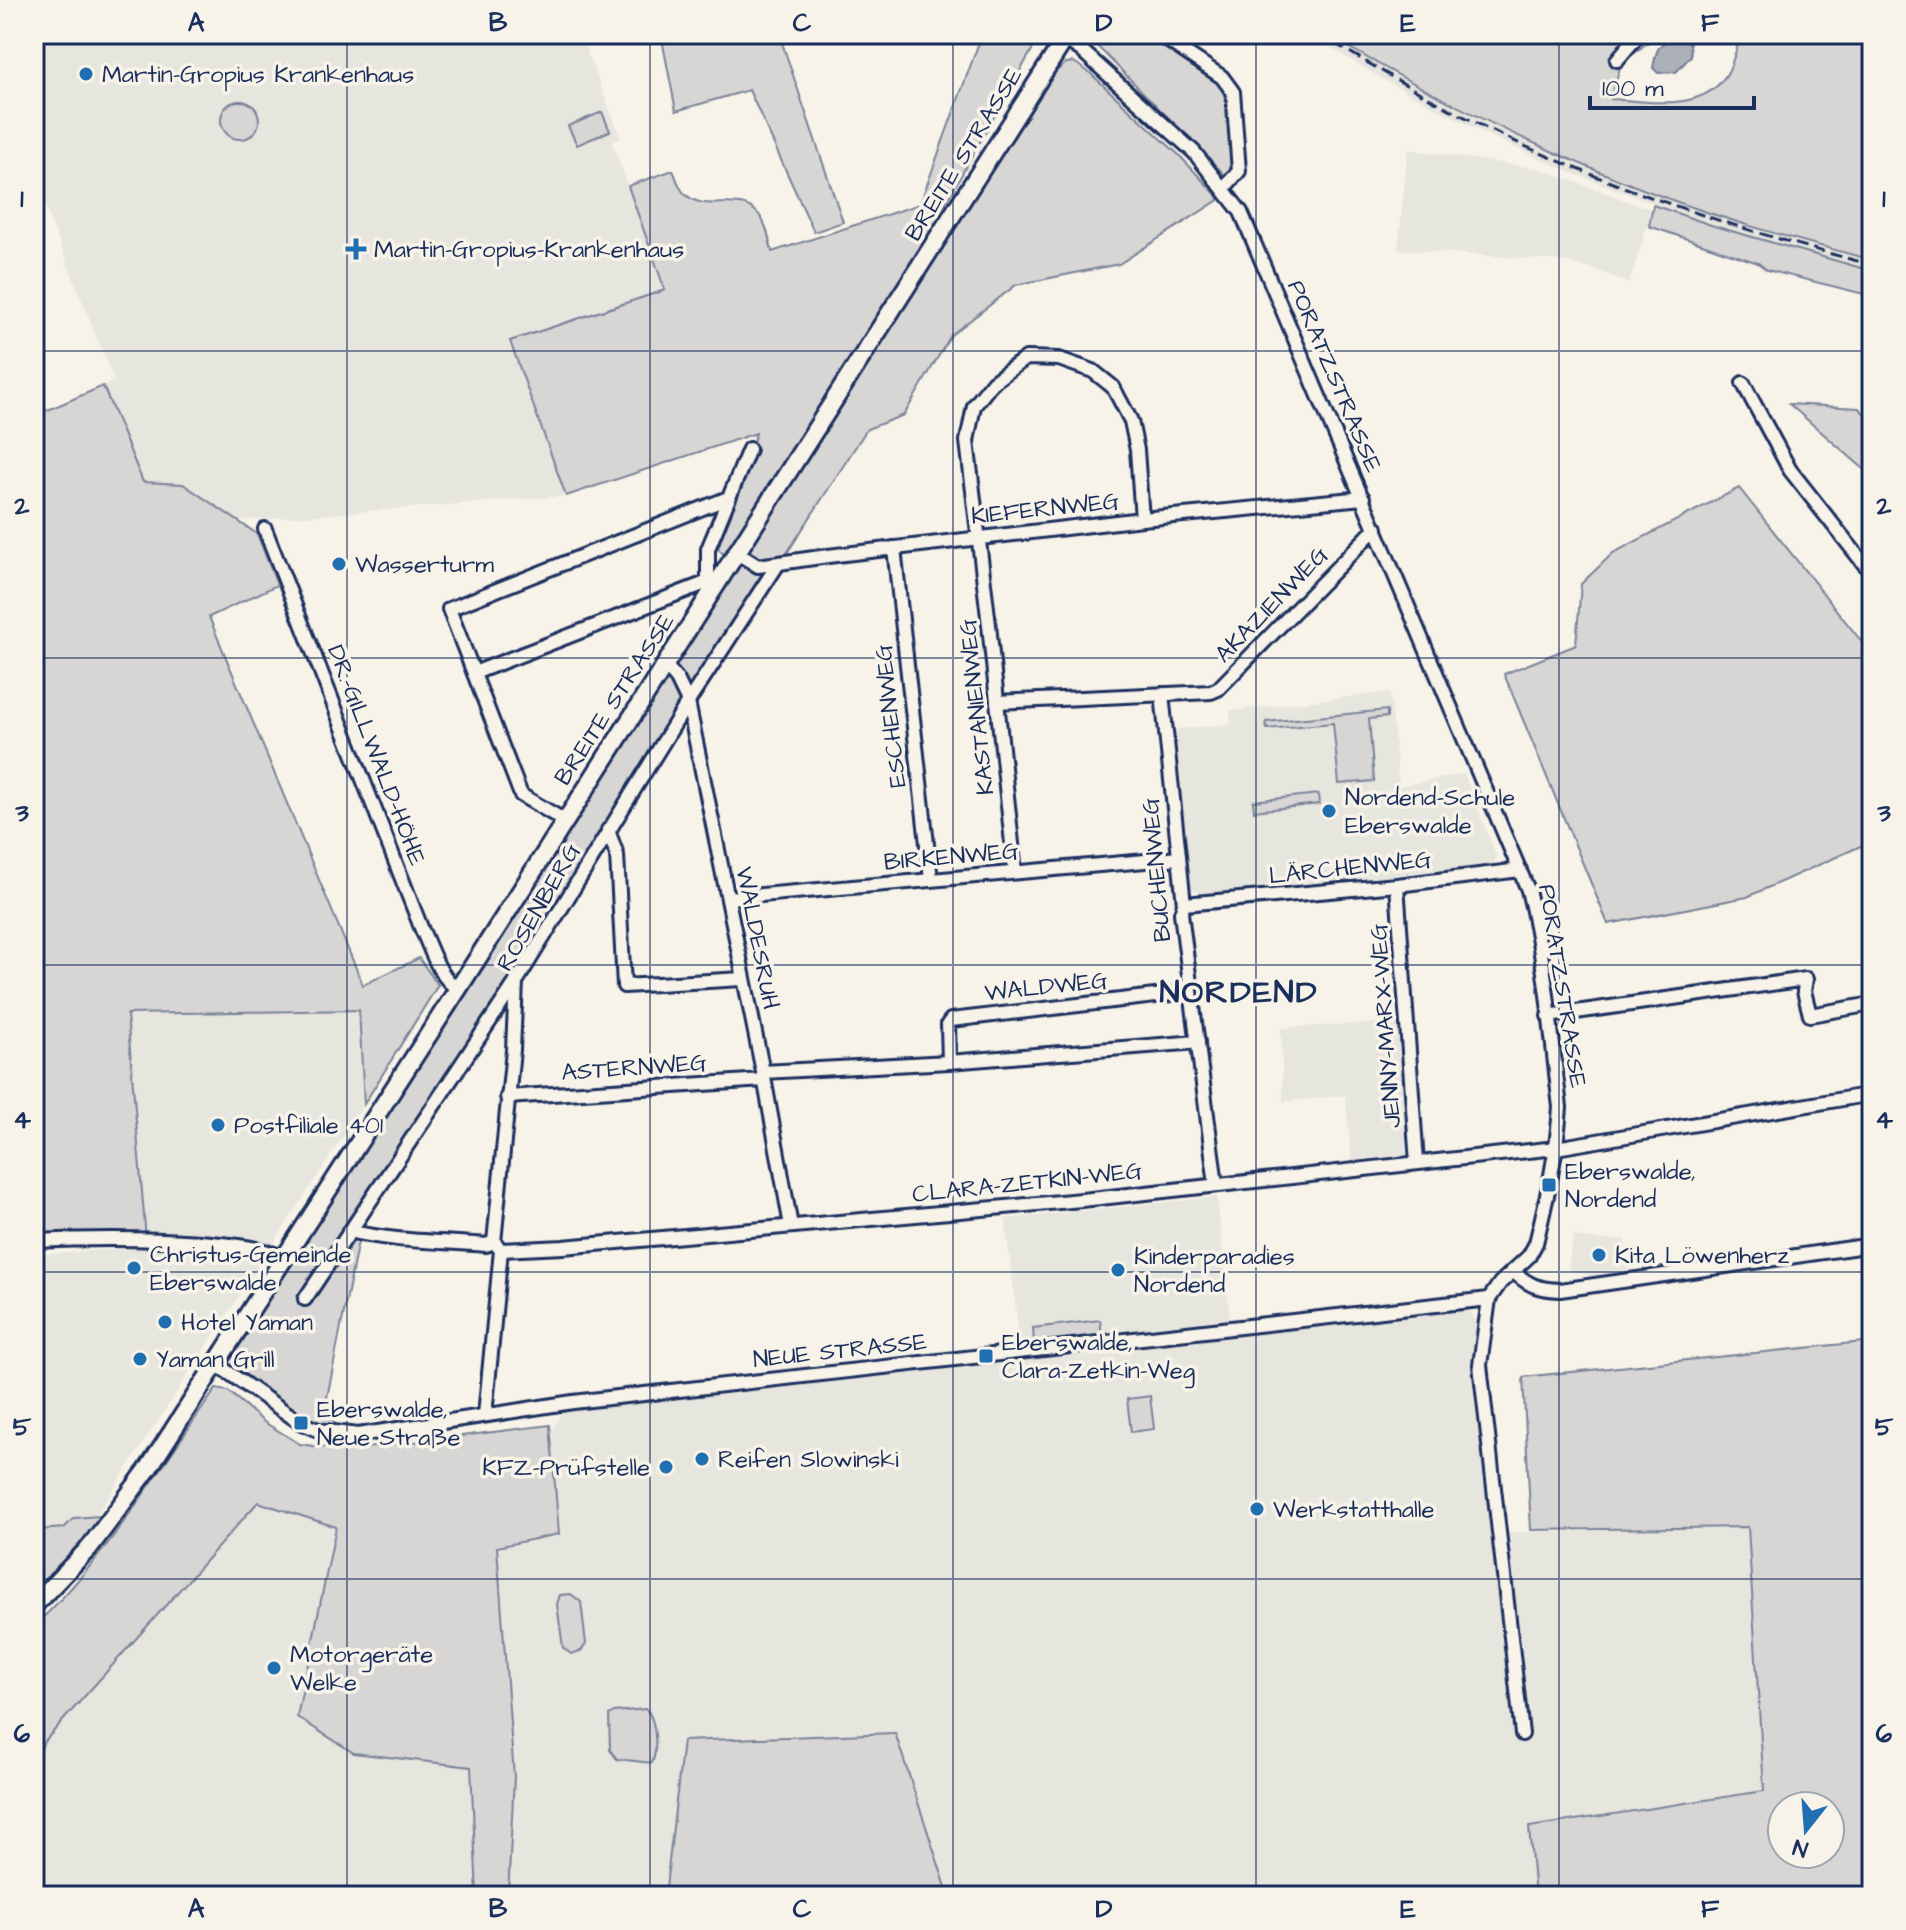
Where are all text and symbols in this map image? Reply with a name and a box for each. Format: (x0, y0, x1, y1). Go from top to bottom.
text: A (188, 5, 205, 41)
text: B (489, 5, 508, 41)
text: C (793, 5, 812, 41)
text: D (1096, 5, 1113, 41)
text: E (1400, 5, 1416, 41)
text: F (1701, 5, 1720, 41)
place label: Martin-Gropius Krankenhaus (102, 58, 414, 92)
scale bar (1590, 60, 1754, 110)
street label: BREITE STRASSE (897, 61, 1031, 248)
marker: Martin-Gropius Krankenhaus (77, 65, 95, 83)
text: 100 m (1602, 72, 1664, 106)
text: 1 (20, 181, 24, 217)
text: 1 (1882, 181, 1886, 217)
place label: Martin-Gropius-Krankenhaus (374, 233, 684, 267)
marker: Martin-Gropius-Krankenhaus (345, 238, 367, 260)
street label: PORATZSTRASSE (1278, 275, 1390, 478)
street label: KIEFERNWEG (969, 484, 1121, 534)
text: 2 (14, 488, 30, 524)
text: 2 (1876, 488, 1892, 524)
street label: AKAZIENWEG (1207, 539, 1336, 671)
place label: Wasserturm (355, 548, 494, 582)
marker: Wasserturm (330, 555, 348, 573)
street label: BREITE STRASSE (546, 607, 683, 792)
street label: KASTANIENWEG (951, 617, 1003, 797)
street label: DR.-GILLWALD-HÖHE (318, 640, 434, 871)
street label: ESCHENWEG (867, 642, 915, 789)
place label: Nordend-Schule Eberswalde (1345, 781, 1515, 843)
text: 3 (14, 795, 29, 831)
text: 3 (1876, 795, 1891, 831)
street label: BUCHENWEG (1134, 796, 1180, 943)
marker: Nordend-Schule Eberswalde (1320, 802, 1338, 820)
street label: BIRKENWEG (882, 834, 1020, 880)
street label: ROSENBERG (488, 837, 589, 978)
street label: LÄRCHENWEG (1267, 843, 1433, 893)
street label: WALDESRUH (727, 864, 788, 1013)
street label: PORATZSTRASSE (1529, 882, 1595, 1090)
street label: JENNY-MARX-WEG (1362, 922, 1410, 1129)
street label: WALDWEG (983, 964, 1110, 1010)
district label: NORDEND (1160, 970, 1318, 1015)
street label: ASTERNWEG (560, 1046, 708, 1090)
text: 4 (13, 1102, 31, 1138)
text: 4 (1875, 1102, 1893, 1138)
place label: Postfiliale 401 (234, 1109, 383, 1143)
marker: Postfiliale 401 (209, 1116, 227, 1134)
street label: CLARA-ZETKIN-WEG (910, 1154, 1144, 1212)
place label: Eberswalde, Nordend (1565, 1155, 1696, 1217)
marker: Eberswalde, Nordend (1540, 1176, 1558, 1194)
place label: Christus-Gemeinde Eberswalde (150, 1238, 351, 1300)
place label: Kita Löwenherz (1615, 1239, 1789, 1273)
place label: Kinderparadies Nordend (1134, 1240, 1295, 1302)
marker: Kita Löwenherz (1590, 1246, 1608, 1264)
marker: Christus-Gemeinde Eberswalde (125, 1259, 143, 1277)
marker: Kinderparadies Nordend (1109, 1261, 1127, 1279)
place label: Hotel Yaman (181, 1306, 313, 1340)
marker: Hotel Yaman (156, 1313, 174, 1331)
street label: NEUE STRASSE (752, 1325, 929, 1377)
place label: Eberswalde, Clara-Zetkin-Weg (1002, 1326, 1195, 1389)
place label: Yaman Grill (156, 1343, 275, 1377)
marker: Eberswalde, Clara-Zetkin-Weg (977, 1347, 995, 1365)
marker: Yaman Grill (131, 1350, 149, 1368)
place label: Eberswalde, Neue Straße (317, 1393, 460, 1455)
text: 5 (13, 1409, 32, 1445)
text: 5 (1875, 1409, 1894, 1445)
marker: Eberswalde, Neue Straße (292, 1414, 310, 1432)
place label: Reifen Slowinski (718, 1443, 899, 1477)
marker: Reifen Slowinski (693, 1450, 711, 1468)
place label: KFZ-Prüfstelle (482, 1451, 650, 1485)
marker: KFZ-Prüfstelle (657, 1458, 675, 1476)
place label: Werkstatthalle (1273, 1493, 1435, 1527)
marker: Werkstatthalle (1248, 1500, 1266, 1518)
place label: Motorgeräte Welke (290, 1638, 433, 1700)
marker: Motorgeräte Welke (265, 1659, 283, 1677)
text: 6 (14, 1716, 31, 1752)
text: 6 (1876, 1716, 1893, 1752)
north arrow (1766, 1790, 1846, 1870)
text: N (1789, 1831, 1812, 1865)
text: A (188, 1891, 205, 1927)
text: B (489, 1891, 508, 1927)
text: C (793, 1891, 812, 1927)
text: D (1096, 1891, 1113, 1927)
text: E (1400, 1891, 1416, 1927)
text: F (1701, 1891, 1720, 1927)

